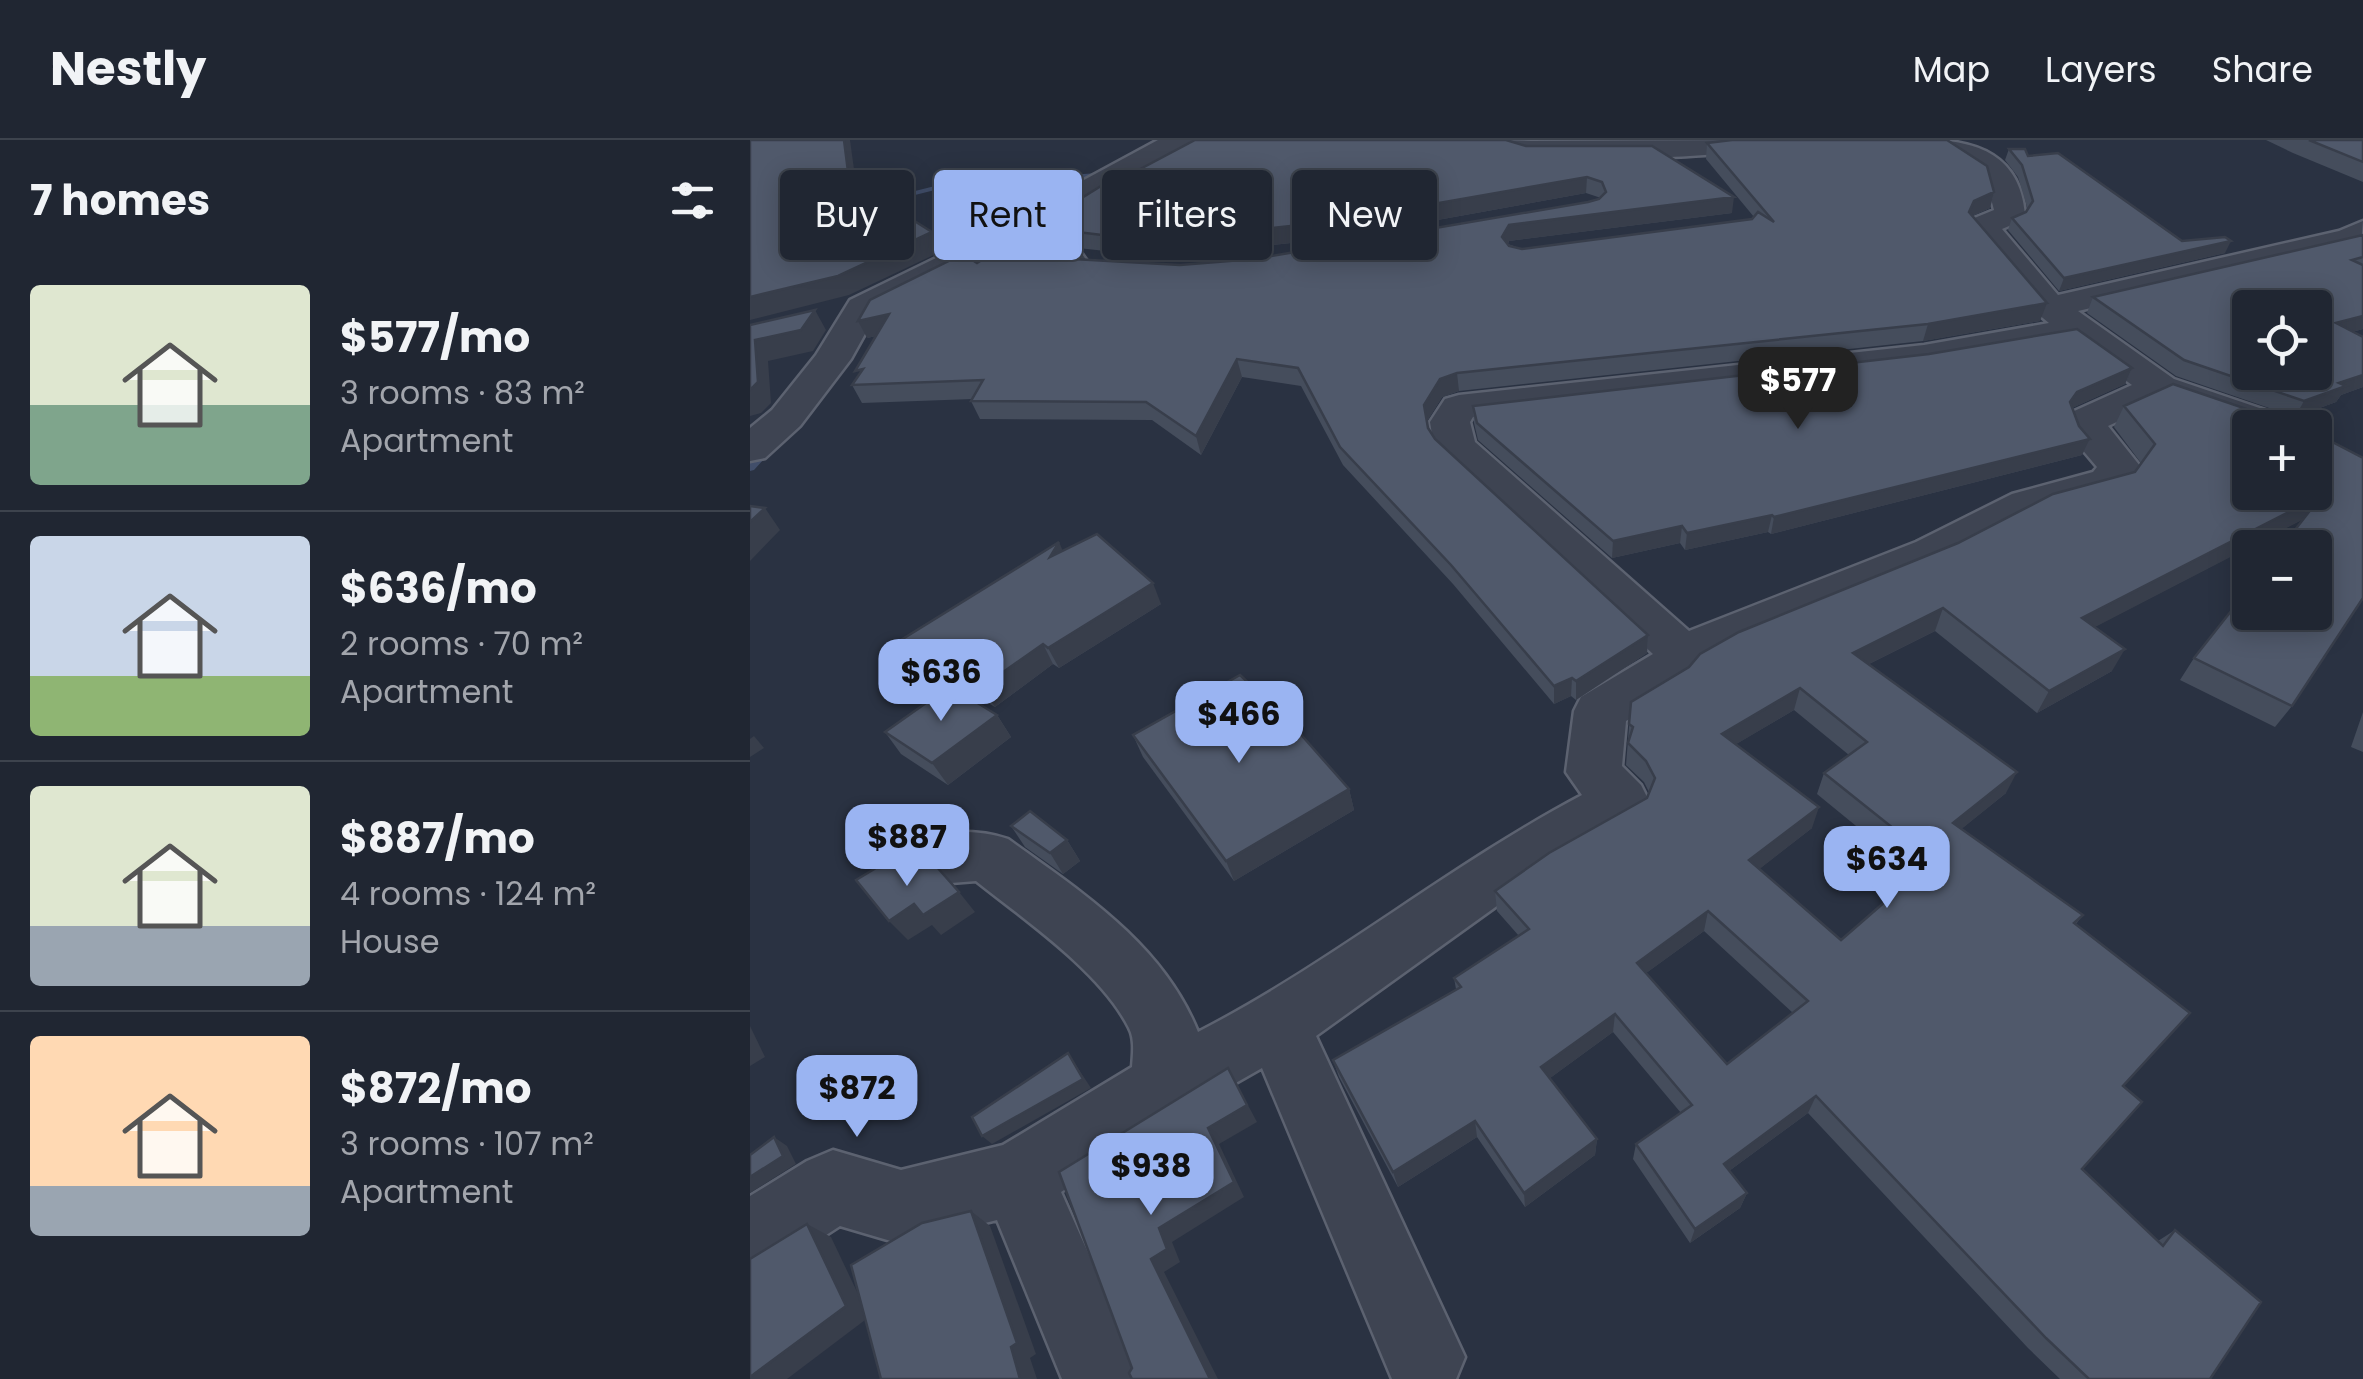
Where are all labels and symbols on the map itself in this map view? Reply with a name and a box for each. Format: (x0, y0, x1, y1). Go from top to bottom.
pin: $577 (1739, 347, 1857, 432)
pin: $636 (882, 639, 1000, 724)
pin: $466 (1180, 681, 1298, 766)
pin: $887 (848, 804, 966, 889)
pin: $634 (1828, 826, 1946, 911)
pin: $872 (798, 1055, 916, 1140)
pin: $938 (1092, 1133, 1210, 1218)

